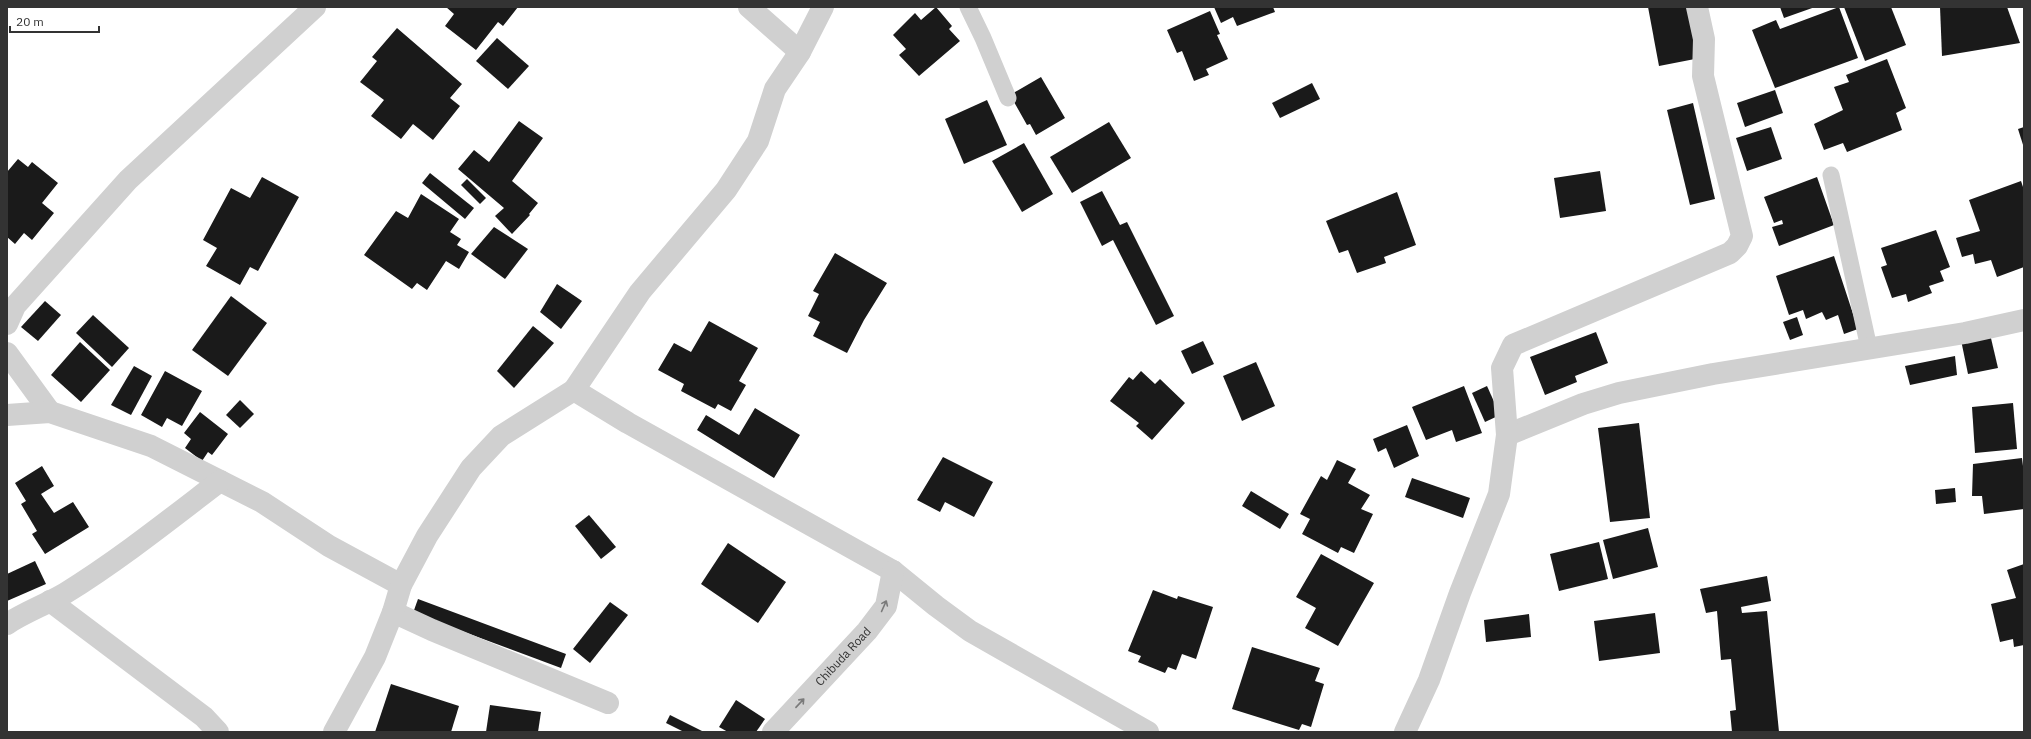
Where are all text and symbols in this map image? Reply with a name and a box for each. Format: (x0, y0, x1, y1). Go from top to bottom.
scale bar (10, 8, 99, 34)
text: 20 m (16, 14, 44, 29)
one-way arrow (881, 600, 889, 612)
street label: Chibuda Road (812, 624, 874, 689)
one-way arrow (795, 698, 804, 709)

